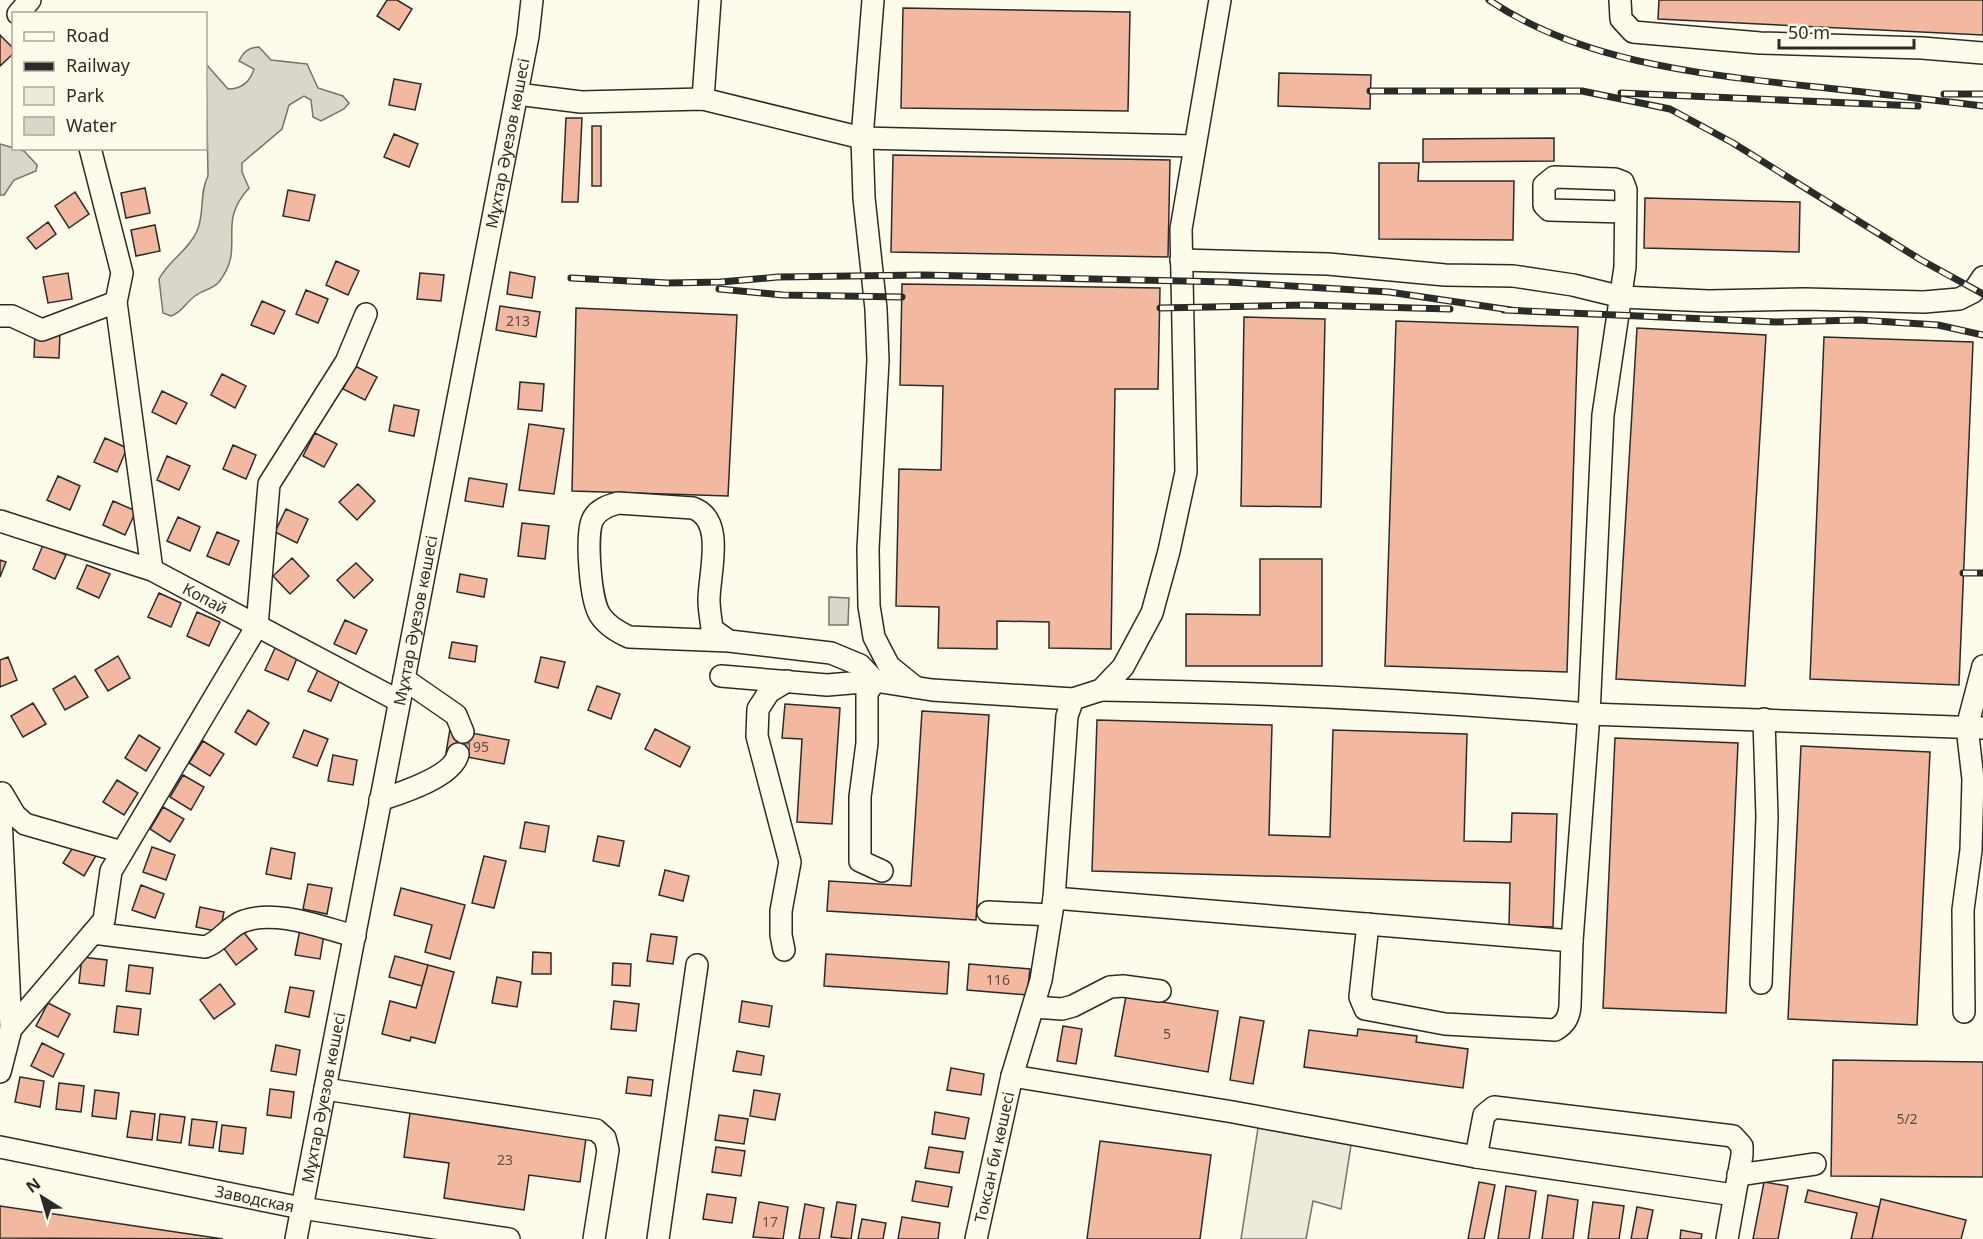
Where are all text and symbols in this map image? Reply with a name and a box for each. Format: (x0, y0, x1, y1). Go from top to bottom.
legend (12, 12, 207, 150)
scale bar (1779, 12, 1914, 50)
text: 50 m (1788, 20, 1830, 44)
text: Road (66, 23, 109, 47)
text: Railway (66, 53, 131, 77)
street label: Мұхтар Әуезов көшесі (480, 56, 535, 230)
text: Park (66, 83, 104, 107)
text: Water (66, 113, 117, 137)
house number: 213 (506, 311, 530, 330)
street label: Мұхтар Әуезов көшесі (388, 533, 442, 707)
street label: Копай (179, 577, 232, 619)
house number: 195 (465, 737, 489, 756)
house number: 116 (986, 970, 1010, 989)
street label: Мұхтар Әуезов көшесі (296, 1011, 350, 1185)
house number: 5 (1163, 1024, 1171, 1043)
street label: Токсан би көшесі (969, 1089, 1019, 1225)
house number: 5/2 (1896, 1109, 1918, 1128)
house number: 23 (497, 1150, 513, 1169)
north arrow (12, 1167, 72, 1227)
text: N (21, 1172, 45, 1198)
street label: Заводская (213, 1180, 296, 1217)
house number: 17 (762, 1212, 778, 1231)

